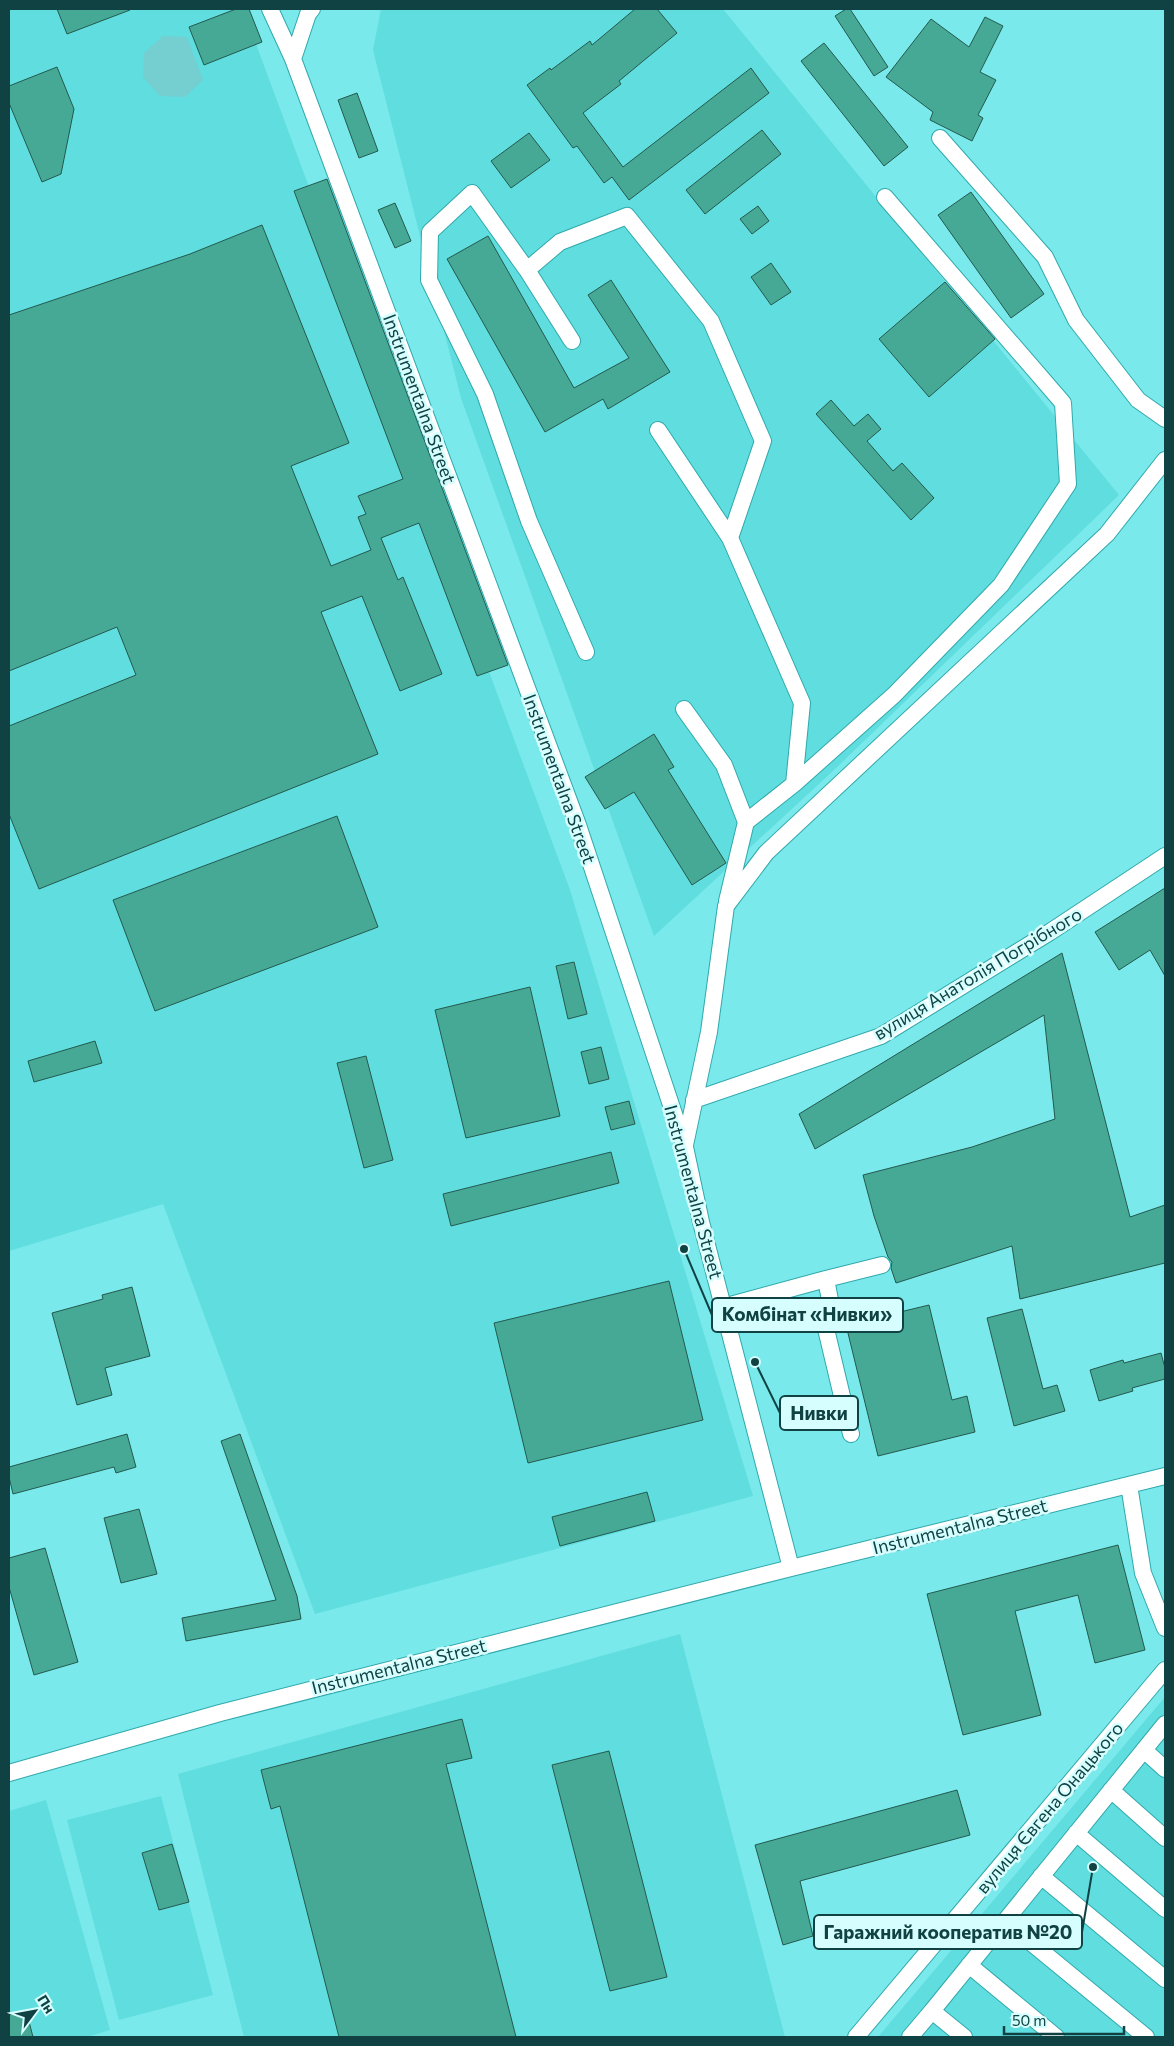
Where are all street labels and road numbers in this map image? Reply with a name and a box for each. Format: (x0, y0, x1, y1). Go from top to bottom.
street label: Instrumentalna Street (379, 311, 461, 487)
street label: Instrumentalna Street (519, 691, 601, 867)
street label: вулиця Анатолія Погрібного (869, 902, 1086, 1044)
street label: Instrumentalna Street (660, 1102, 728, 1281)
street label: Instrumentalna Street (870, 1494, 1049, 1558)
street label: Instrumentalna Street (309, 1634, 488, 1698)
street label: вулиця Євгена Онацького (971, 1717, 1127, 1898)

